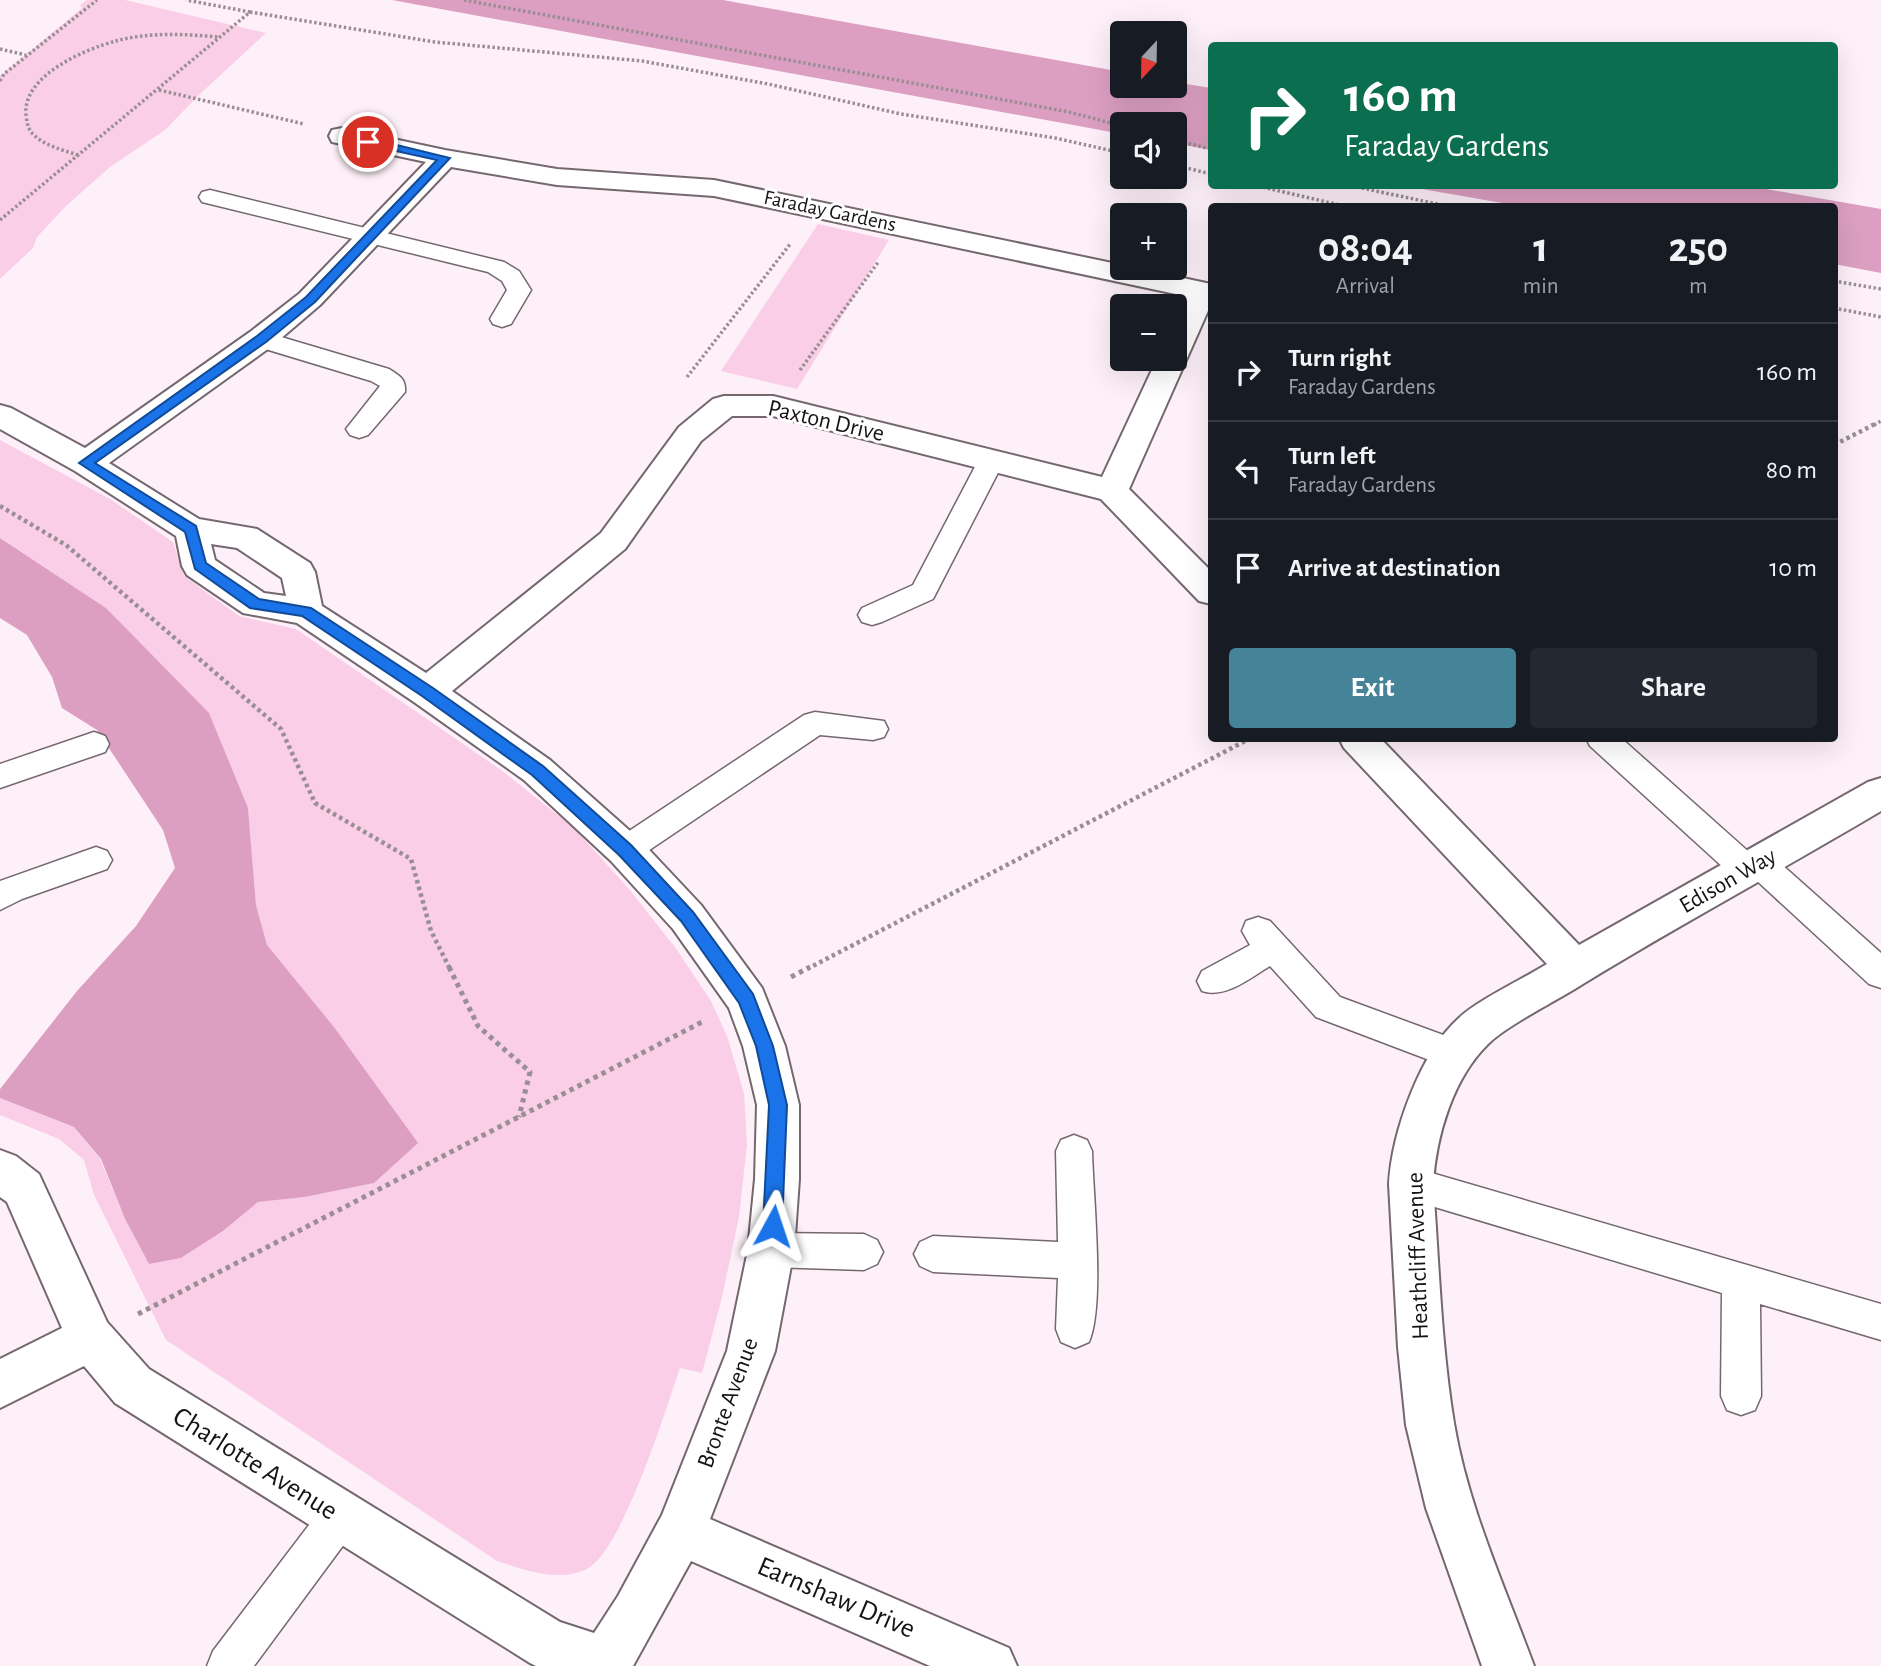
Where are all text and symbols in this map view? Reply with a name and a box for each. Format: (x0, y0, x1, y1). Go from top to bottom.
north arrow (1110, 21, 1186, 98)
map controls (1110, 21, 1187, 371)
icon: right (1229, 70, 1320, 161)
text: 160 m (1344, 72, 1458, 121)
pin (338, 112, 398, 172)
button: sound (1110, 112, 1187, 189)
icon: arrive (349, 123, 387, 161)
text: Faraday Gardens (1344, 130, 1549, 162)
street label: Faraday Gardens (762, 187, 898, 235)
button: + (1110, 203, 1187, 280)
text: 08:04 (1318, 227, 1413, 269)
text: 1 (1533, 227, 1548, 269)
text: 250 (1668, 227, 1728, 269)
text: Arrival (1336, 275, 1395, 298)
text: min (1523, 275, 1559, 298)
text: m (1689, 275, 1708, 298)
button: − (1110, 294, 1187, 371)
text: Turn right (1288, 345, 1391, 371)
icon: right (1229, 353, 1267, 391)
text: 160 m (1757, 359, 1817, 385)
text: Faraday Gardens (1288, 376, 1436, 399)
street label: Paxton Drive (766, 396, 886, 446)
text: Turn left (1288, 443, 1376, 469)
icon: left (1229, 451, 1267, 489)
text: 80 m (1766, 457, 1817, 483)
text: Faraday Gardens (1288, 474, 1436, 497)
icon: arrive (1229, 549, 1267, 587)
text: Arrive at destination (1288, 555, 1501, 581)
text: 10 m (1769, 555, 1817, 581)
button: Exit (1229, 648, 1516, 728)
button: Share (1530, 648, 1817, 728)
street label: Edison Way (1676, 844, 1780, 918)
street label: Heathcliff Avenue (1403, 1172, 1433, 1340)
position arrow (736, 1189, 810, 1263)
street label: Bronte Avenue (693, 1335, 763, 1471)
street label: Charlotte Avenue (168, 1402, 342, 1526)
street label: Earnshaw Drive (753, 1552, 919, 1644)

